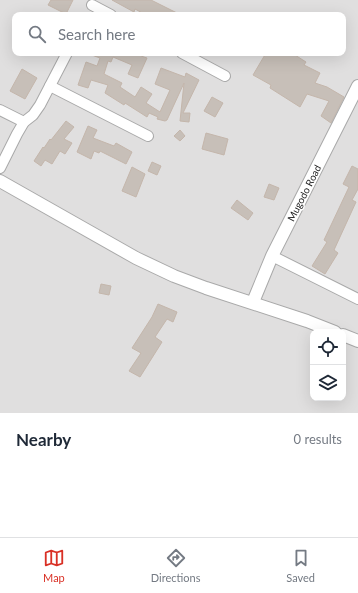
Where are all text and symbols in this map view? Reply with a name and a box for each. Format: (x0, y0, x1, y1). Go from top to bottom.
search box (12, 12, 346, 56)
icon: search (26, 23, 48, 45)
text: Search here (58, 25, 135, 43)
street label: Mugodo Road (285, 163, 323, 223)
map controls (310, 329, 346, 401)
button: locate (310, 329, 346, 365)
button: layers (310, 365, 346, 401)
text: Nearby (16, 429, 71, 450)
text: 0 results (294, 431, 342, 447)
tab: Map (43, 547, 65, 584)
tab: Directions (151, 547, 200, 584)
tab: Saved (286, 547, 315, 584)

